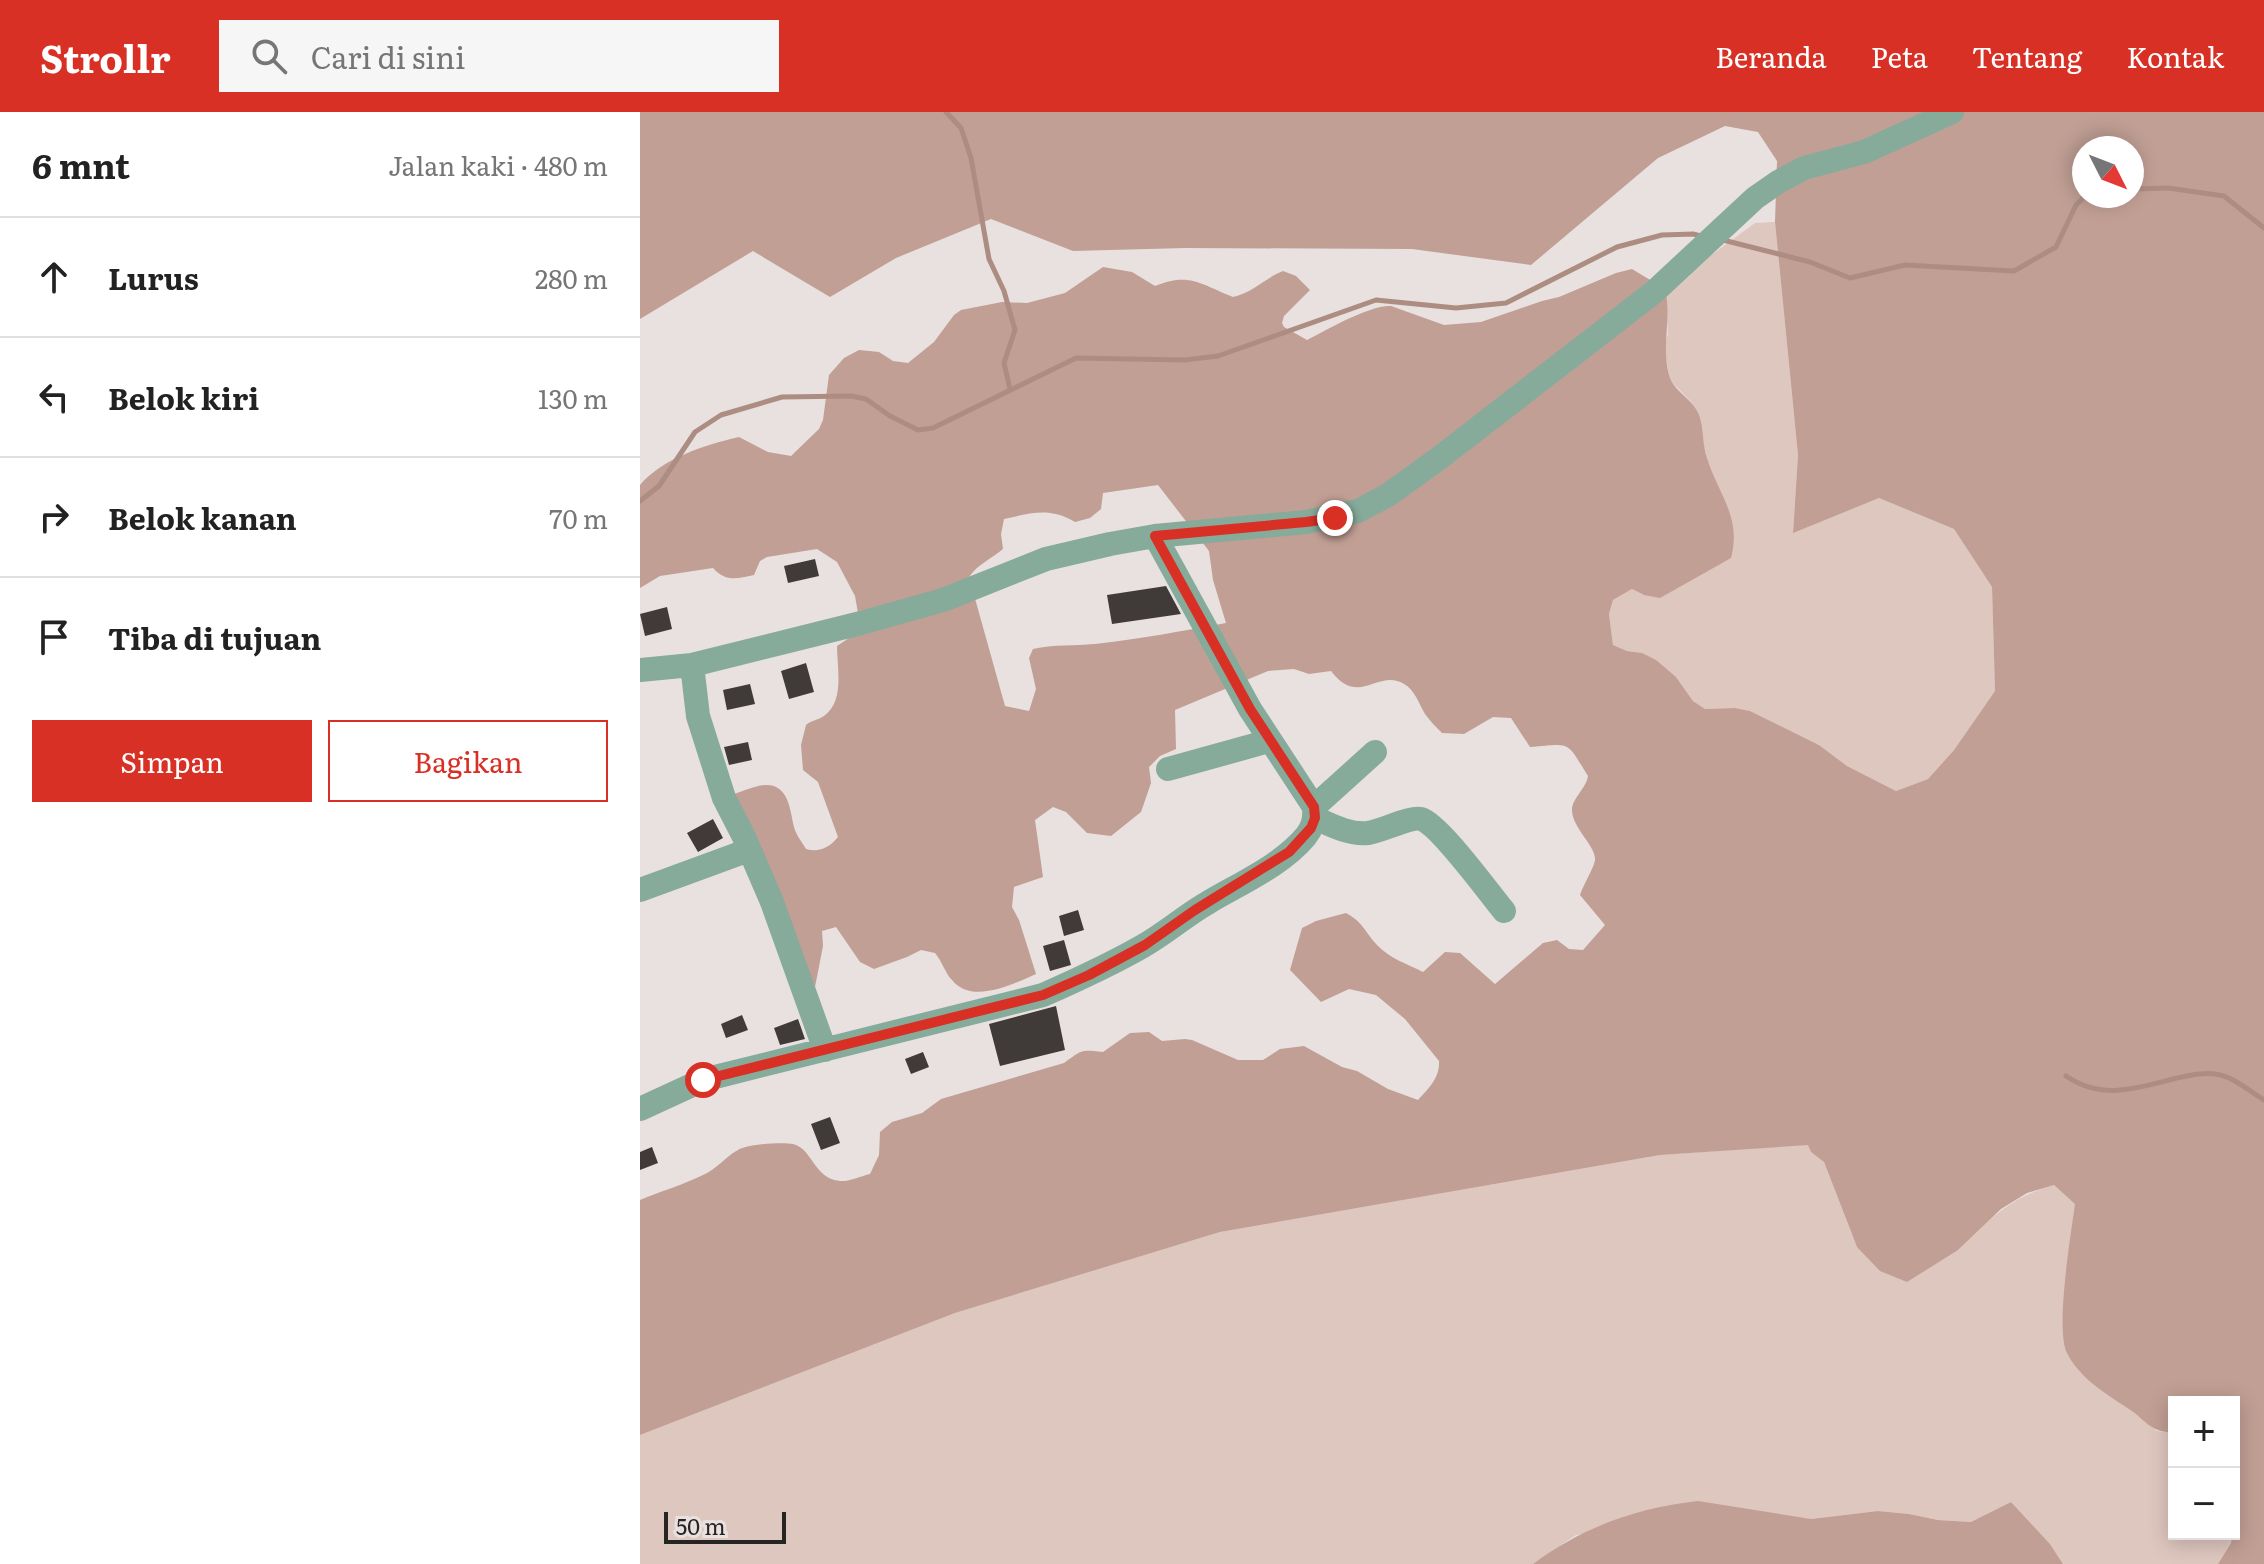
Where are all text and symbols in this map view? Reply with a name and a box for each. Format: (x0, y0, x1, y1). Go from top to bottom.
search box (219, 20, 779, 92)
text: Strollr (40, 28, 171, 85)
icon: search (247, 34, 291, 78)
text: Cari di sini (311, 34, 465, 78)
text: Beranda (1715, 35, 1827, 77)
text: Peta (1871, 35, 1928, 77)
text: Tentang (1972, 35, 2082, 77)
text: Kontak (2126, 35, 2224, 77)
north arrow (2072, 136, 2144, 208)
text: 6 mnt (32, 139, 130, 189)
text: Jalan kaki · 480 m (388, 145, 608, 184)
icon: ahead (32, 255, 76, 299)
text: Lurus (108, 255, 199, 299)
text: 280 m (535, 258, 608, 297)
icon: left (32, 375, 76, 419)
text: Belok kiri (108, 375, 259, 419)
text: 130 m (538, 378, 608, 417)
icon: right (32, 495, 76, 539)
text: Belok kanan (108, 495, 297, 539)
text: 70 m (549, 498, 608, 537)
route end (1317, 500, 1353, 536)
icon: arrive (32, 615, 76, 659)
text: Tiba di tujuan (108, 615, 321, 659)
button: Simpan (32, 720, 312, 802)
button: Bagikan (328, 720, 608, 802)
route start (685, 1062, 721, 1098)
map controls (2168, 1396, 2240, 1540)
button: + (2168, 1396, 2240, 1468)
button: − (2168, 1468, 2240, 1540)
scale bar (664, 1508, 786, 1544)
text: 50 m (676, 1509, 726, 1542)

